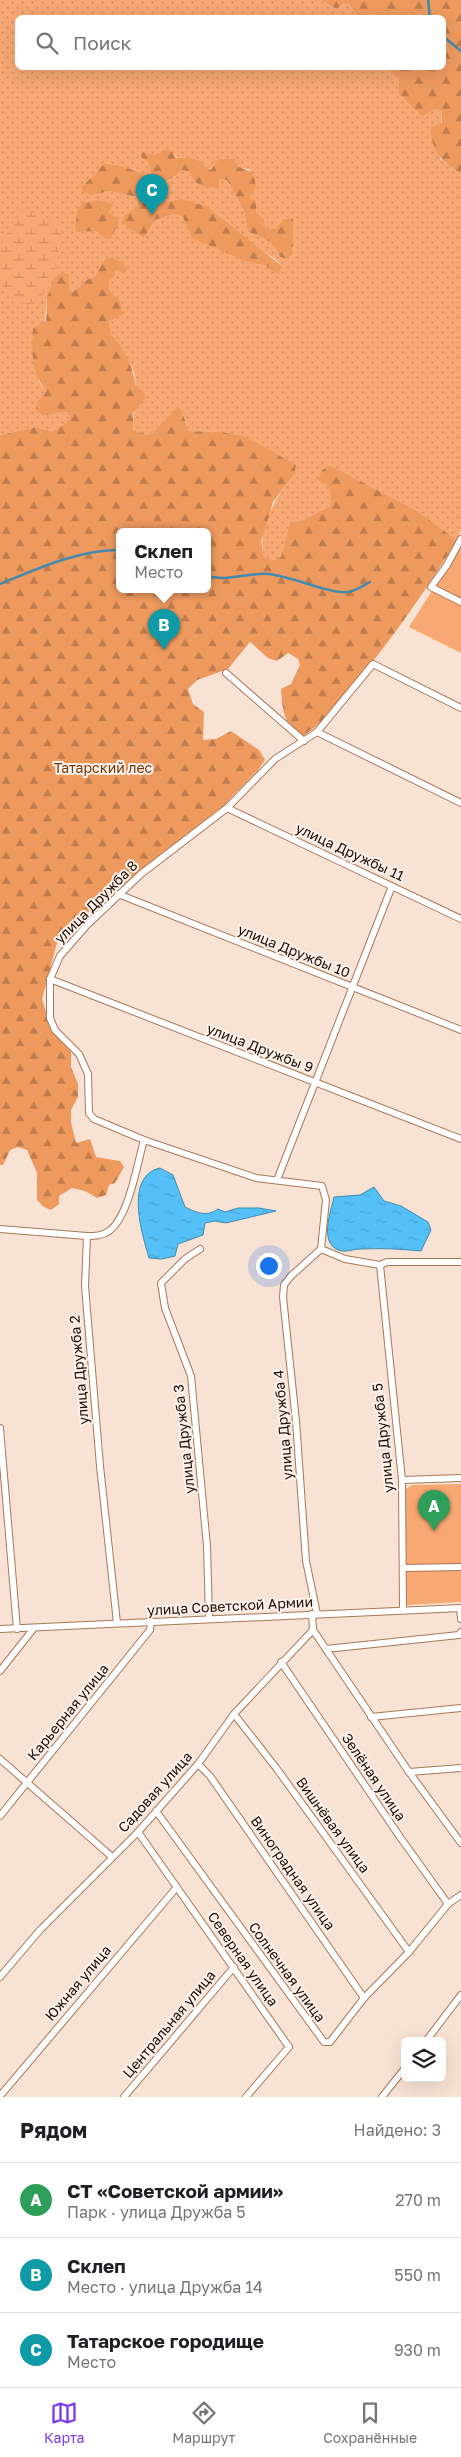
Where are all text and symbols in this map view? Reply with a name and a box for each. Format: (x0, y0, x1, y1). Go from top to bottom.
search box (15, 15, 446, 70)
icon: search (33, 29, 61, 57)
text: Поиск (73, 31, 132, 54)
pin: C (136, 174, 168, 215)
popup (116, 528, 211, 593)
text: Склеп (134, 539, 193, 562)
text: Место (134, 562, 183, 582)
pin: B (148, 609, 180, 650)
park label: Татарский лес (54, 759, 153, 776)
street label: улица Дружбы 11 (293, 819, 407, 884)
street label: улица Дружба 8 (51, 857, 141, 947)
street label: улица Дружбы 10 (236, 920, 353, 981)
street label: улица Дружбы 9 (205, 1019, 316, 1076)
your location (256, 1253, 282, 1279)
street label: улица Дружба 2 (65, 1315, 92, 1426)
street label: улица Дружба 4 (269, 1369, 296, 1481)
street label: улица Дружба 5 (368, 1382, 397, 1494)
street label: улица Дружба 3 (169, 1383, 198, 1495)
pin: A (418, 1490, 450, 1531)
street label: улица Советской Армии (147, 1593, 313, 1618)
street label: Карьерная улица (23, 1660, 112, 1763)
street label: Зелёная улица (339, 1730, 410, 1824)
street label: Садовая улица (114, 1748, 195, 1835)
street label: Вишнёвая улица (293, 1773, 374, 1876)
street label: Виноградная улица (248, 1812, 339, 1933)
street label: Северная улица (205, 1908, 282, 2009)
street label: Солнечная улица (245, 1918, 329, 2025)
street label: Южная улица (41, 1941, 114, 2024)
street label: Центральная улица (119, 1966, 219, 2081)
map controls (401, 2037, 446, 2082)
button: layers (401, 2037, 446, 2082)
text: Рядом (20, 2117, 87, 2143)
text: Найдено: 3 (354, 2120, 441, 2140)
text: СТ «Советской армии» (67, 2179, 283, 2202)
text: A (30, 2190, 42, 2210)
text: 270 m (395, 2190, 441, 2210)
text: Парк · улица Дружба 5 (67, 2202, 246, 2222)
text: Склеп (67, 2254, 126, 2277)
text: B (30, 2265, 42, 2285)
text: 550 m (394, 2265, 441, 2285)
text: Место · улица Дружба 14 (67, 2277, 263, 2297)
text: Татарское городище (67, 2329, 264, 2352)
text: C (30, 2340, 42, 2360)
text: 930 m (394, 2340, 441, 2360)
text: Место (67, 2352, 116, 2372)
tab: Карта (44, 2399, 84, 2446)
tab: Маршрут (172, 2399, 235, 2446)
tab: Сохранённые (323, 2399, 417, 2446)

